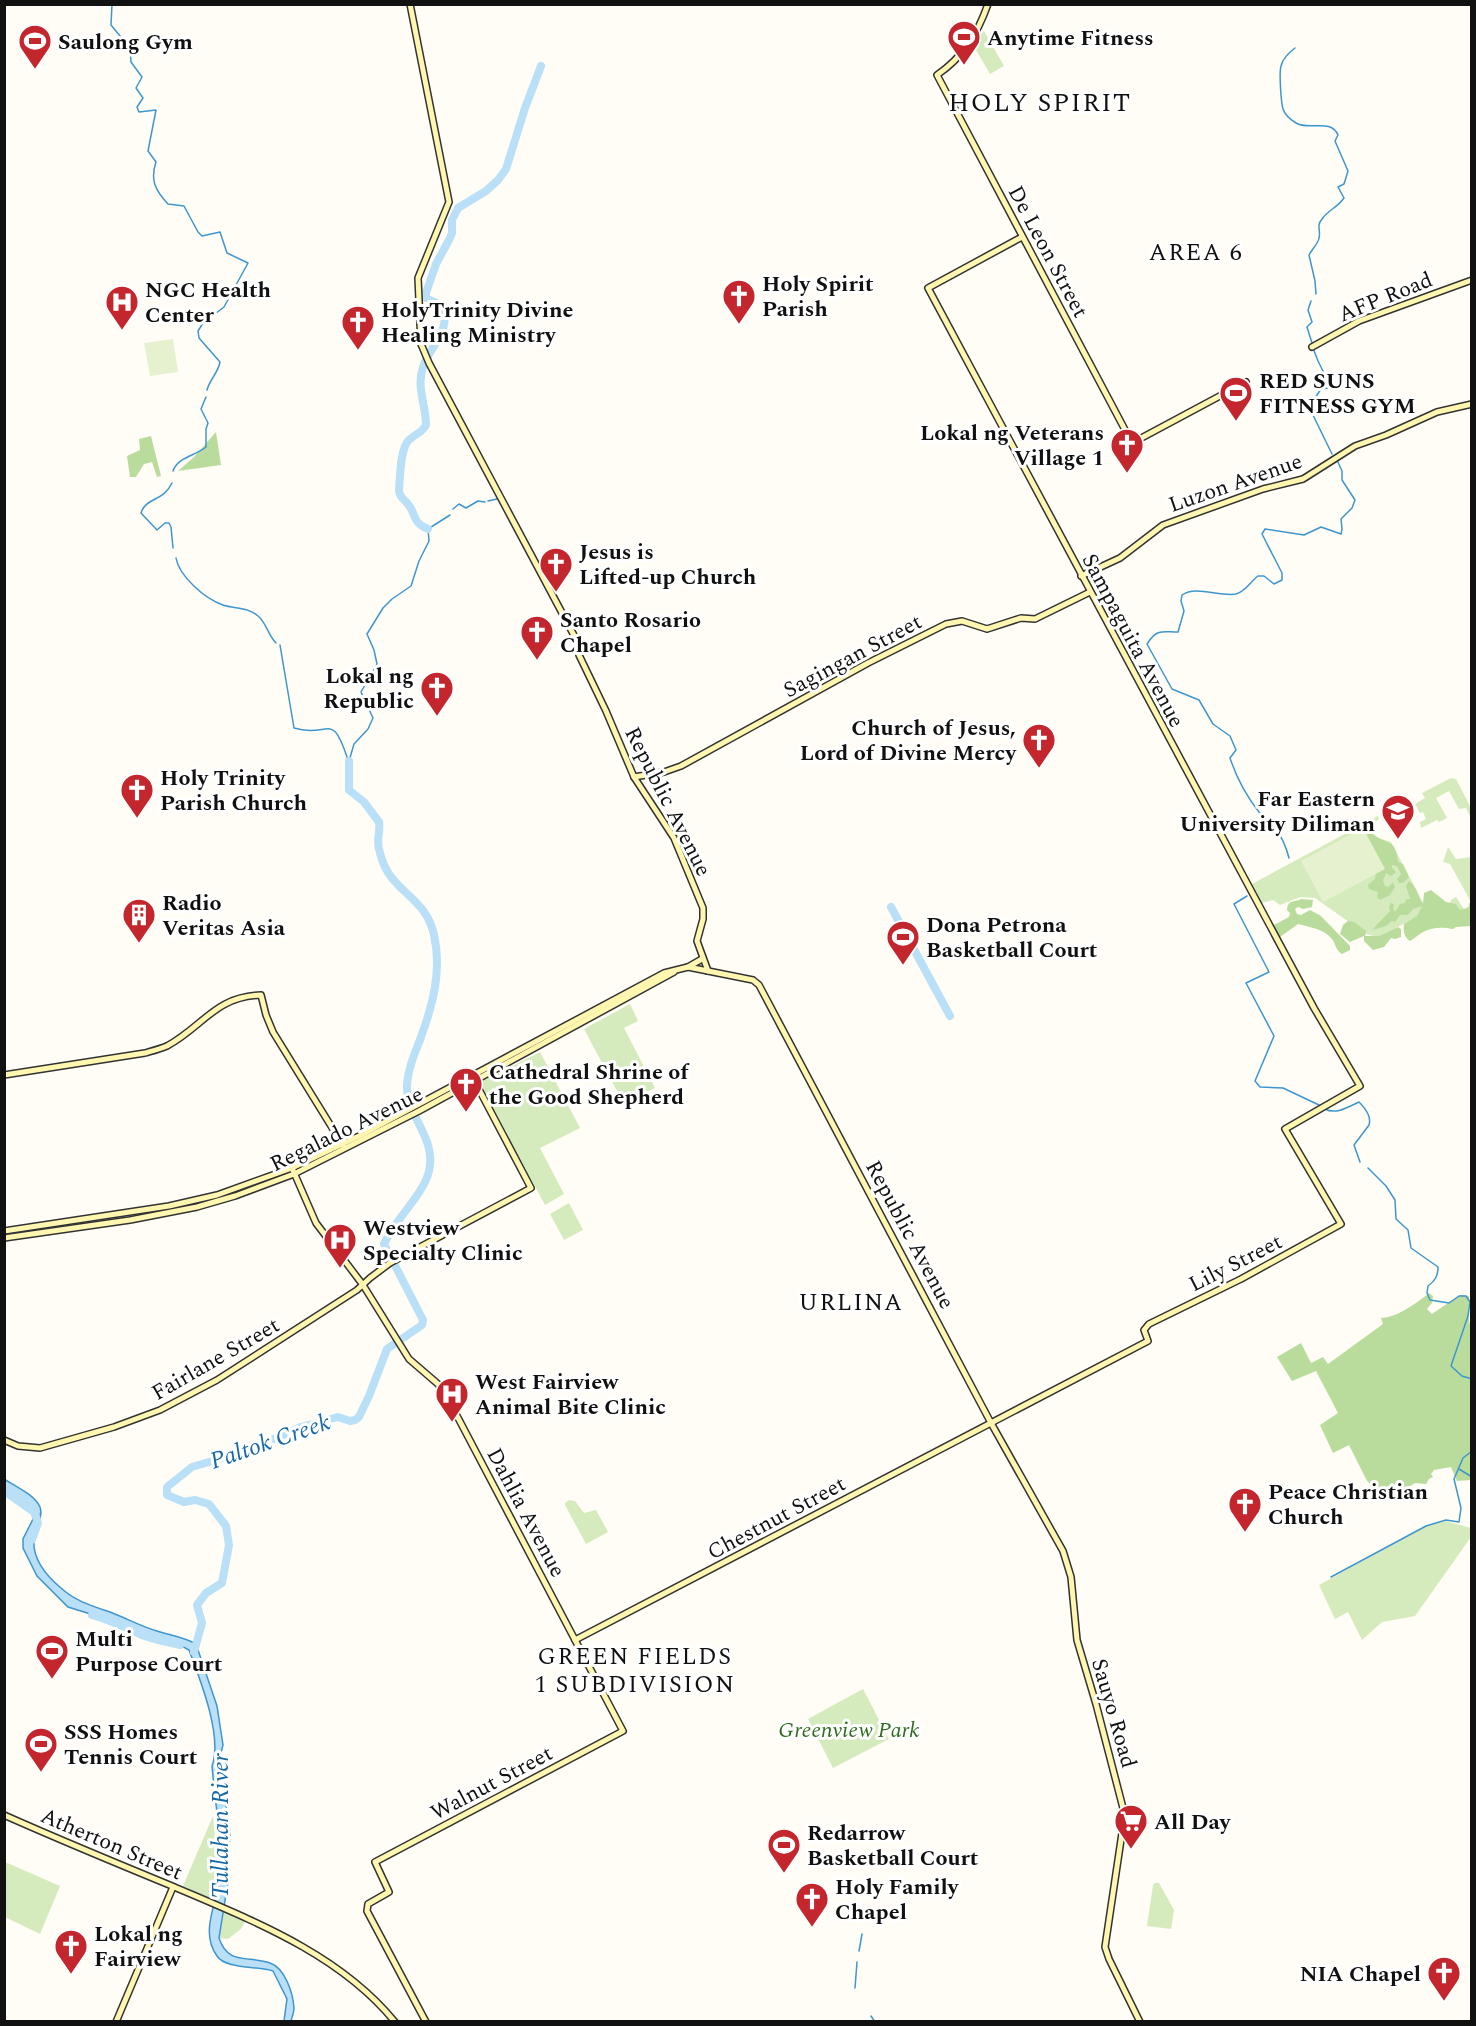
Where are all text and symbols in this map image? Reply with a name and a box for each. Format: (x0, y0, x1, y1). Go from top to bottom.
sports icon: Anytime Fitness (946, 19, 982, 66)
place label: Anytime Fitness (987, 22, 1154, 55)
sports icon: Saulong Gym (17, 23, 53, 70)
place label: Saulong Gym (58, 26, 193, 59)
district label: HOLY SPIRIT (948, 83, 1132, 123)
street label: De Leon Street (999, 180, 1097, 324)
district label: AREA 6 (1149, 235, 1243, 271)
street label: AFP Road (1333, 264, 1438, 331)
place label: Holy Spirit Parish (762, 268, 874, 326)
place label: NGC Health Center (145, 274, 271, 332)
church icon: Holy Spirit Parish (721, 278, 757, 325)
hospital icon: NGC Health Center (104, 284, 140, 331)
place label: HolyTrinity Divine Healing Ministry (381, 294, 574, 352)
church icon: HolyTrinity Divine Healing Ministry (340, 304, 376, 351)
place label: RED SUNS FITNESS GYM (1259, 365, 1416, 423)
sports icon: RED SUNS FITNESS GYM (1218, 375, 1254, 422)
place label: Lokal ng Veterans Village 1 (920, 417, 1104, 475)
church icon: Lokal ng Veterans Village 1 (1109, 427, 1145, 474)
street label: Luzon Avenue (1164, 445, 1307, 522)
place label: Jesus is Lifted-up Church (579, 536, 757, 594)
church icon: Jesus is Lifted-up Church (538, 546, 574, 593)
street label: Sampaguita Avenue (1073, 548, 1193, 734)
place label: Santo Rosario Chapel (560, 604, 701, 662)
street label: Sagingan Street (777, 606, 928, 707)
church icon: Santo Rosario Chapel (519, 614, 555, 661)
place label: Lokal ng Republic (323, 660, 414, 718)
church icon: Lokal ng Republic (419, 670, 455, 717)
place label: Church of Jesus, Lord of Divine Mercy (800, 712, 1018, 770)
street label: Republic Avenue (616, 721, 720, 882)
church icon: Church of Jesus, Lord of Divine Mercy (1021, 722, 1057, 769)
place label: Holy Trinity Parish Church (160, 762, 308, 820)
church icon: Holy Trinity Parish Church (119, 772, 155, 819)
place label: Far Eastern University Diliman (1179, 783, 1375, 841)
school or university icon: Far Eastern University Diliman (1380, 793, 1416, 840)
place label: Radio Veritas Asia (162, 887, 286, 945)
building icon: Radio Veritas Asia (121, 897, 157, 944)
place label: Dona Petrona Basketball Court (926, 909, 1097, 967)
sports icon: Dona Petrona Basketball Court (885, 919, 921, 966)
place label: Cathedral Shrine of the Good Shepherd (489, 1056, 690, 1114)
church icon: Cathedral Shrine of the Good Shepherd (448, 1066, 484, 1113)
street label: Regalado Avenue (264, 1078, 429, 1181)
street label: Republic Avenue (857, 1154, 963, 1315)
place label: Westview Specialty Clinic (363, 1212, 523, 1270)
hospital icon: Westview Specialty Clinic (322, 1222, 358, 1269)
street label: Lily Street (1183, 1226, 1288, 1301)
district label: URLINA (798, 1285, 904, 1321)
street label: Fairlane Street (145, 1309, 286, 1409)
place label: West Fairview Animal Bite Clinic (475, 1366, 666, 1424)
hospital icon: West Fairview Animal Bite Clinic (434, 1376, 470, 1423)
water label: Paltok Creek (205, 1405, 335, 1479)
street label: Dahlia Avenue (478, 1442, 574, 1583)
street label: Chestnut Street (701, 1468, 852, 1569)
place label: Peace Christian Church (1268, 1476, 1429, 1534)
church icon: Peace Christian Church (1227, 1486, 1263, 1533)
place label: Multi Purpose Court (75, 1623, 222, 1681)
sports icon: Multi Purpose Court (34, 1633, 70, 1680)
district label: GREEN FIELDS 1 SUBDIVISION (534, 1639, 736, 1703)
street label: Sauyo Road (1082, 1655, 1145, 1772)
park label: Greenview Park (778, 1714, 920, 1747)
place label: SSS Homes Tennis Court (64, 1716, 197, 1774)
sports icon: SSS Homes Tennis Court (23, 1726, 59, 1773)
street label: Walnut Street (425, 1737, 559, 1829)
water label: Tullahan River (203, 1752, 239, 1899)
street label: Atherton Street (35, 1800, 188, 1889)
supermarket icon: All Day (1113, 1803, 1149, 1850)
place label: All Day (1154, 1806, 1232, 1839)
place label: Redarrow Basketball Court (807, 1817, 978, 1875)
sports icon: Redarrow Basketball Court (766, 1827, 802, 1874)
place label: Holy Family Chapel (835, 1871, 960, 1929)
church icon: Holy Family Chapel (794, 1881, 830, 1928)
place label: Lokal ng Fairview (94, 1918, 183, 1976)
church icon: Lokal ng Fairview (53, 1928, 89, 1975)
church icon: NIA Chapel (1426, 1955, 1462, 2002)
place label: NIA Chapel (1300, 1958, 1421, 1991)

